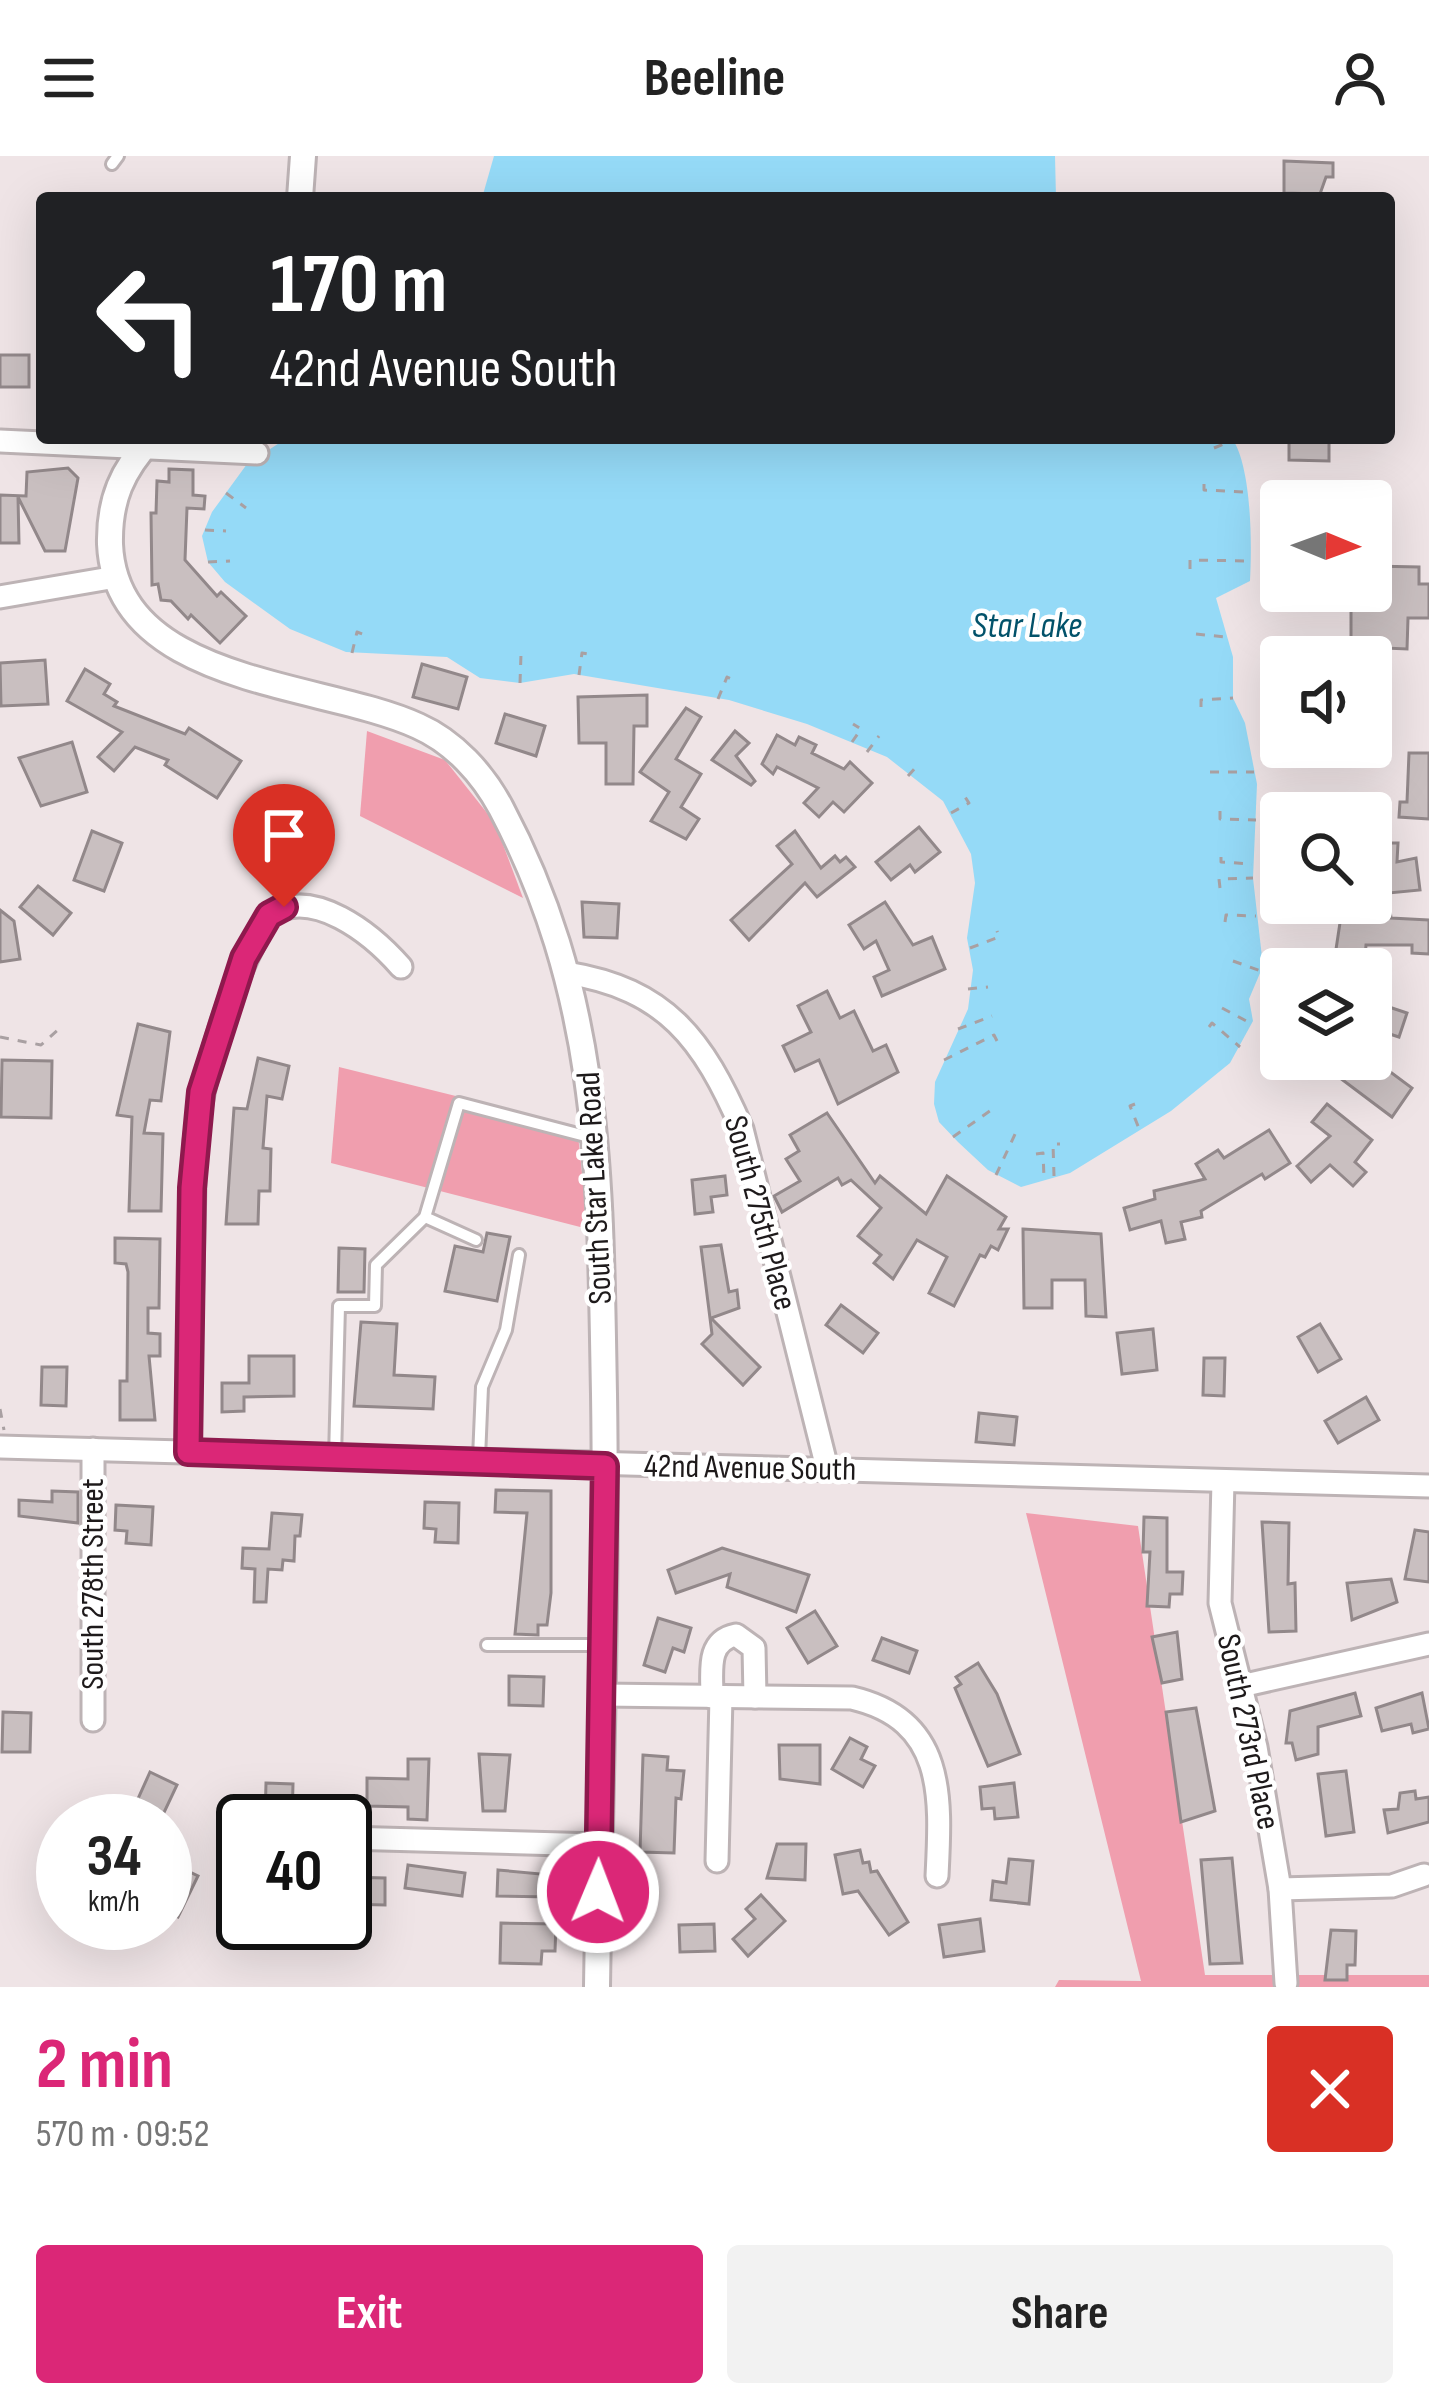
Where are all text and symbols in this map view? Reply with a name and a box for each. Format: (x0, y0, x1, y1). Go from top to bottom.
icon: menu (36, 45, 102, 111)
icon: person (1327, 45, 1393, 111)
text: Beeline (644, 46, 785, 111)
text: 170 m (270, 235, 447, 336)
icon: left (72, 240, 228, 396)
text: 42nd Avenue South (270, 337, 618, 402)
north arrow (1260, 480, 1392, 612)
map controls (1260, 480, 1392, 1080)
water label: Star Lake (972, 605, 1082, 648)
button: sound (1260, 636, 1392, 768)
pin (233, 784, 335, 907)
button: search (1260, 792, 1392, 924)
icon: arrive (251, 802, 317, 868)
button: layers (1260, 948, 1392, 1080)
street label: South Star Lake Road (569, 1071, 621, 1305)
street label: South 275th Place (715, 1111, 805, 1315)
street label: 42nd Avenue South (643, 1446, 857, 1490)
street label: South 278th Street (73, 1478, 113, 1690)
street label: South 273rd Place (1208, 1631, 1288, 1833)
speed limit sign: 40 (216, 1794, 372, 1950)
text: 34 (87, 1821, 141, 1893)
position arrow (535, 1829, 661, 1955)
text: km/h (88, 1884, 140, 1920)
text: 2 min (36, 2022, 173, 2109)
button: close (1267, 2026, 1393, 2152)
text: 570 m · 09:52 (36, 2111, 210, 2158)
button: Exit (36, 2245, 703, 2383)
button: Share (727, 2245, 1393, 2383)

